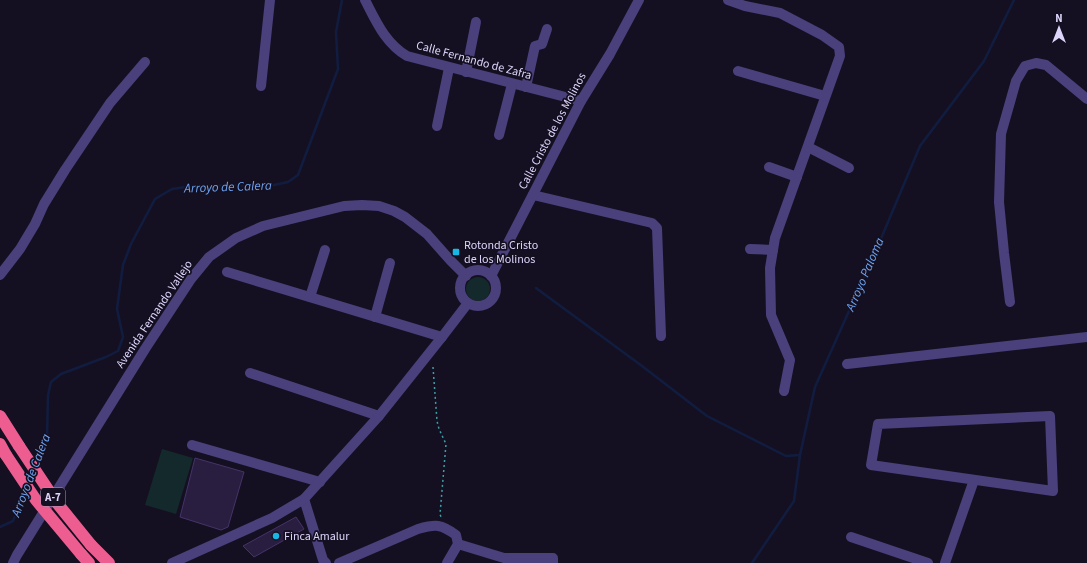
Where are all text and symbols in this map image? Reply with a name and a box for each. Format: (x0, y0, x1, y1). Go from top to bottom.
north arrow (1039, 8, 1079, 48)
text: N (1055, 11, 1063, 26)
street label: Calle Fernando de Zafra (414, 37, 533, 84)
street label: Calle Cristo de los Molinos (514, 70, 591, 193)
water label: Arroyo de Calera (183, 176, 272, 198)
water label: Arroyo Paloma (841, 235, 888, 315)
place label: Rotonda Cristo de los Molinos (464, 237, 538, 268)
marker: Rotonda Cristo de los Molinos (451, 247, 461, 257)
street label: Avenida Fernando Vallejo (112, 257, 197, 372)
water label: Arroyo de Calera (6, 431, 55, 520)
road number: A-7 (41, 488, 65, 506)
place label: Finca Amalur (284, 528, 350, 545)
marker: Finca Amalur (271, 531, 281, 541)

